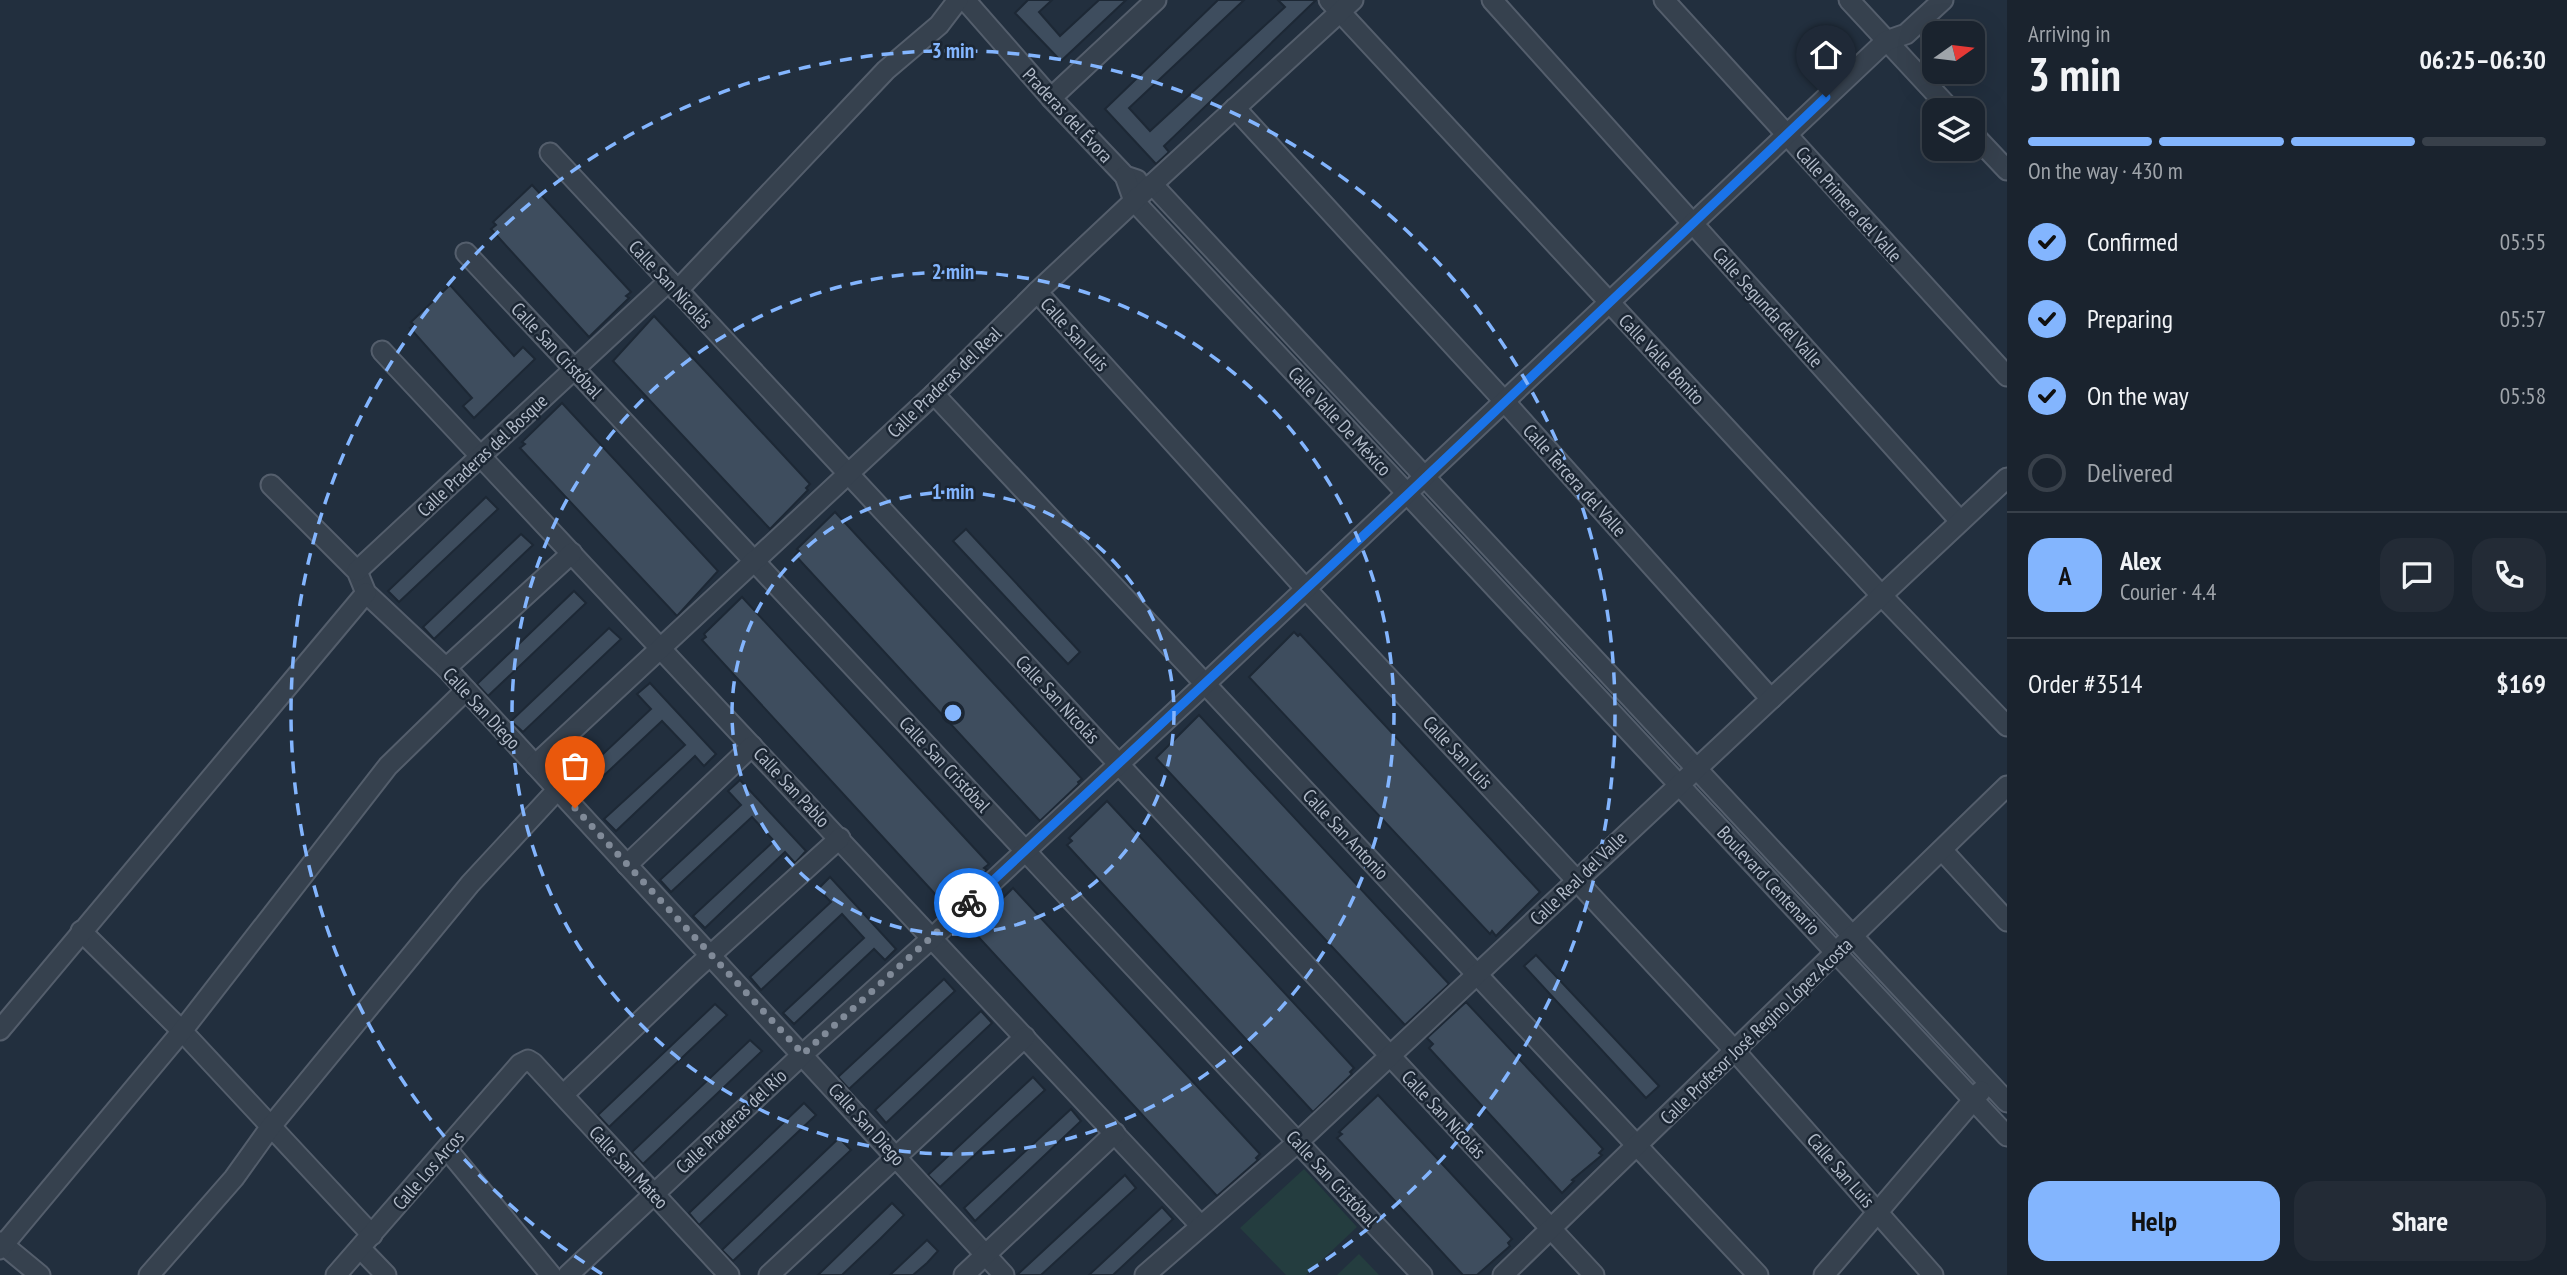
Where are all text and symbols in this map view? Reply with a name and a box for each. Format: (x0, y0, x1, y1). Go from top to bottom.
text: Arriving in (2028, 19, 2110, 48)
north arrow (1922, 21, 1984, 84)
map controls (1922, 21, 1985, 161)
pin (1796, 25, 1856, 97)
icon: home (1807, 36, 1845, 74)
text: 3 min (932, 37, 974, 64)
text: 06:25–06:30 (2419, 43, 2546, 76)
text: 3 min (2028, 44, 2121, 104)
street label: Praderas del Évora (1018, 62, 1118, 168)
button: layers (1922, 98, 1985, 161)
street label: Calle Primera del Valle (1791, 141, 1907, 267)
text: On the way · 430 m (2028, 156, 2183, 185)
icon: check (2028, 223, 2066, 261)
text: Confirmed (2087, 225, 2178, 258)
text: 05:55 (2500, 227, 2546, 256)
street label: Calle San Nicolás (624, 235, 718, 333)
street label: Calle Segunda del Valle (1708, 242, 1828, 372)
text: 2 min (932, 258, 974, 285)
street label: Calle San Luis (1036, 292, 1114, 376)
street label: Calle San Cristóbal (506, 297, 608, 403)
icon: check (2028, 300, 2066, 338)
text: Preparing (2087, 302, 2173, 335)
text: 05:57 (2500, 304, 2546, 333)
street label: Calle Valle Bonito (1614, 309, 1710, 409)
street label: Calle Praderas del Real (882, 321, 1007, 443)
street label: Calle Valle De México (1283, 361, 1397, 481)
icon: check (2028, 377, 2066, 415)
text: On the way (2087, 379, 2189, 412)
text: 05:58 (2500, 381, 2546, 410)
street label: Calle Praderas del Bosque (412, 388, 552, 522)
street label: Calle Tercera del Valle (1518, 419, 1632, 541)
text: Delivered (2087, 456, 2173, 489)
text: 1 min (932, 478, 974, 505)
button: chat (2380, 538, 2454, 612)
button: phone (2472, 538, 2546, 612)
text: Alex (2120, 544, 2161, 577)
text: A (2058, 559, 2072, 592)
text: Courier · 4.4 (2120, 577, 2216, 606)
street label: Calle San Nicolás (1011, 650, 1105, 748)
street label: Calle San Diego (438, 662, 526, 754)
text: Order #3514 (2028, 667, 2143, 700)
text: $169 (2496, 667, 2546, 700)
centre of rings (941, 701, 965, 725)
street label: Calle San Luis (1418, 710, 1498, 794)
street label: Calle San Cristóbal (894, 711, 996, 817)
pin (545, 736, 605, 808)
street label: Calle San Pablo (749, 742, 835, 832)
icon: bag (556, 747, 594, 785)
street label: Calle San Antonio (1298, 784, 1394, 884)
street label: Boulevard Centenario (1712, 820, 1826, 940)
street label: Calle Real del Valle (1525, 826, 1632, 930)
courier (934, 868, 1004, 938)
icon: bike (950, 884, 988, 922)
street label: Calle Profesor José Regino López Acosta (1655, 933, 1857, 1129)
street label: Calle Praderas del Río (671, 1063, 791, 1179)
street label: Calle San Nicolás (1397, 1065, 1491, 1163)
street label: Calle San Diego (824, 1078, 910, 1170)
street label: Calle San Mateo (584, 1120, 674, 1214)
street label: Calle Los Arcos (387, 1125, 469, 1215)
street label: Calle San Cristóbal (1281, 1125, 1383, 1231)
street label: Calle San Luis (1802, 1128, 1880, 1212)
button: Help (2028, 1181, 2280, 1261)
button: Share (2294, 1181, 2546, 1261)

